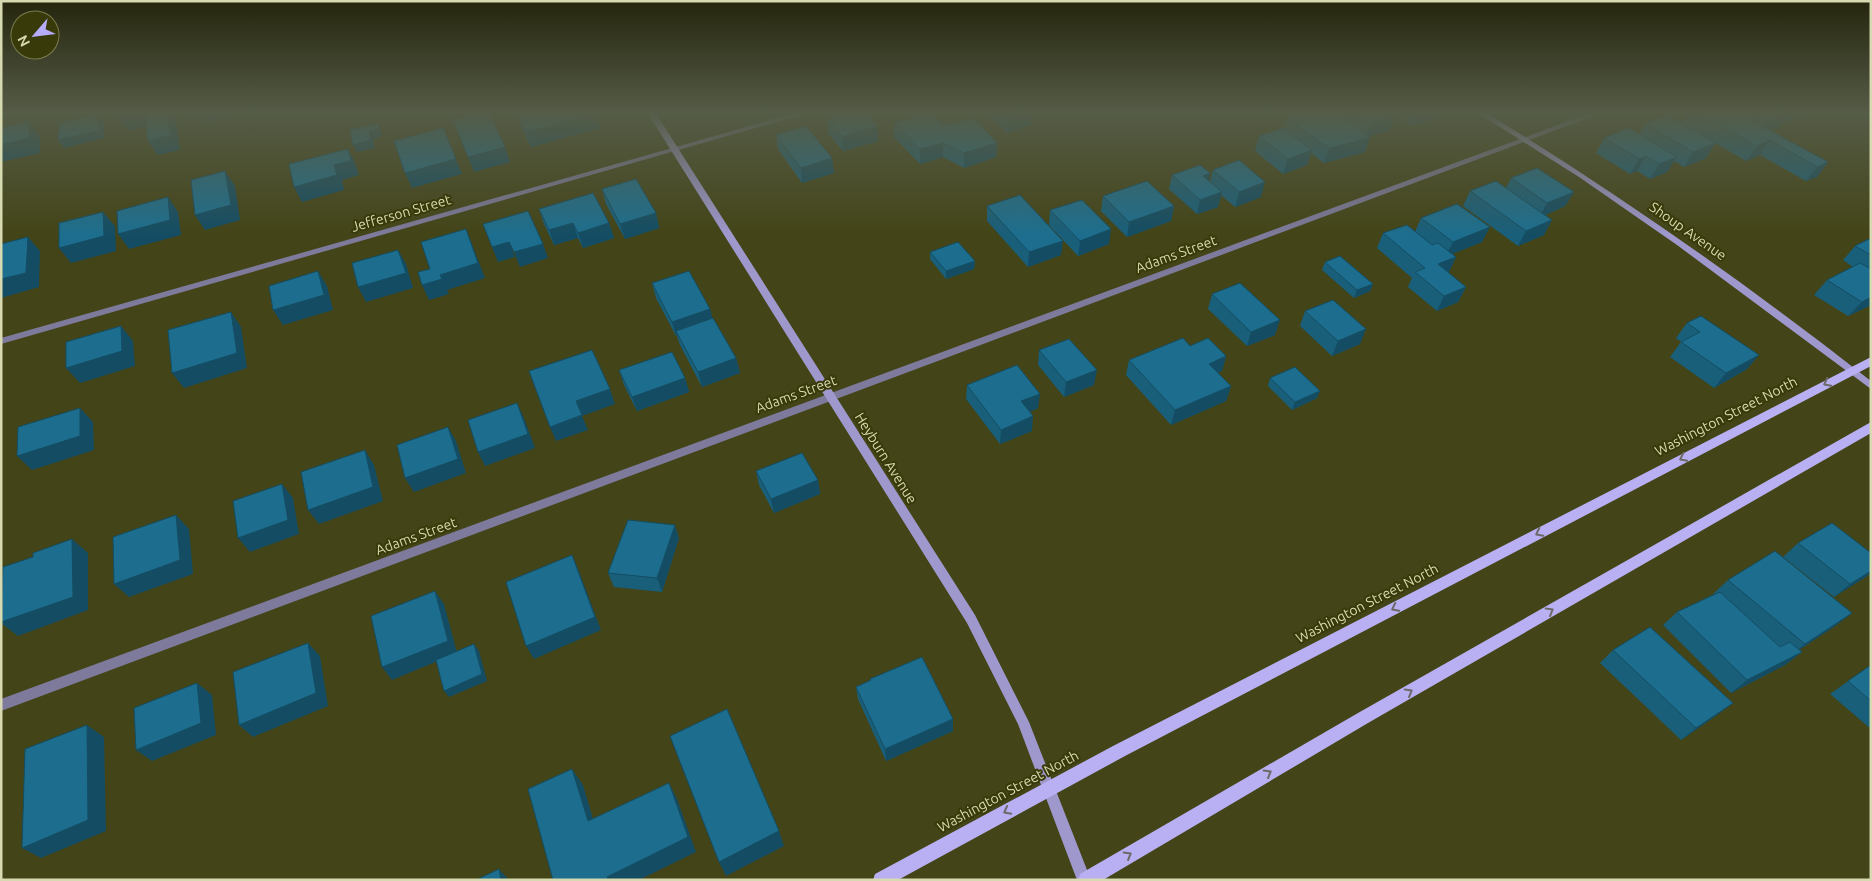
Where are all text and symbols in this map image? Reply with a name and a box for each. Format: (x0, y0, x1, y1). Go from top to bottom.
north arrow (10, 10, 60, 60)
text: N (14, 33, 33, 49)
street label: Jefferson Street (349, 191, 453, 235)
street label: Shoup Avenue (1647, 199, 1729, 263)
street label: Adams Street (1133, 232, 1219, 276)
street label: Adams Street (753, 372, 839, 416)
street label: Washington Street North (1652, 373, 1800, 459)
one-way arrow (1823, 377, 1832, 387)
street label: Heyburn Avenue (852, 410, 920, 506)
one-way arrow (1679, 452, 1688, 462)
street label: Adams Street (373, 514, 459, 558)
one-way arrow (1535, 527, 1544, 537)
street label: Washington Street North (1293, 560, 1441, 646)
one-way arrow (1391, 602, 1400, 612)
one-way arrow (1544, 607, 1553, 617)
one-way arrow (1403, 688, 1412, 698)
street label: Washington Street North (935, 747, 1081, 835)
one-way arrow (1263, 770, 1272, 780)
one-way arrow (1003, 805, 1012, 815)
one-way arrow (1122, 852, 1131, 862)

